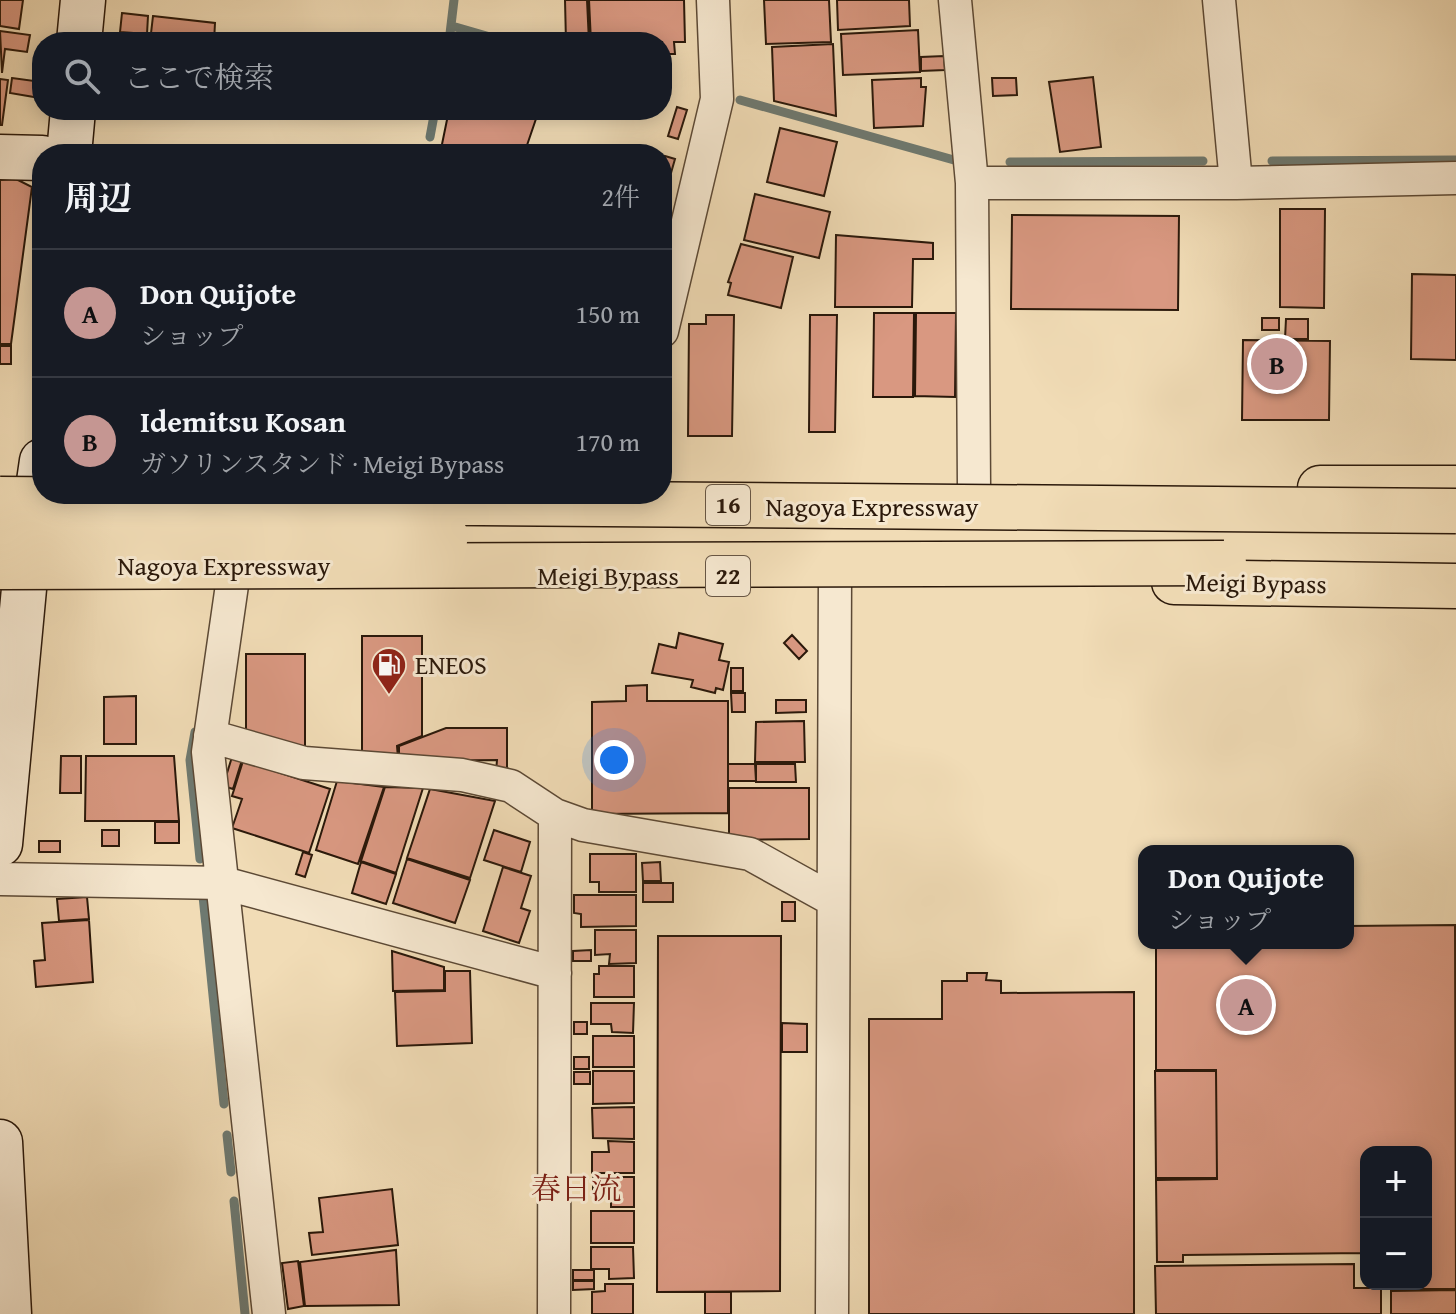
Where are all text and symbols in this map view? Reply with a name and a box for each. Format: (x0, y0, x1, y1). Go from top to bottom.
search box (32, 32, 672, 120)
icon: search (60, 54, 104, 98)
text: ここで検索 (124, 55, 274, 99)
text: 周辺 (64, 173, 132, 222)
text: 2件 (601, 177, 640, 216)
text: Don Quijote (140, 271, 296, 315)
text: A (82, 294, 98, 333)
text: 150 m (575, 294, 640, 333)
text: ショップ (140, 316, 243, 355)
pin: B (1251, 334, 1303, 394)
text: Idemitsu Kosan (140, 399, 346, 443)
text: B (82, 422, 98, 461)
text: 170 m (575, 422, 640, 461)
text: ガソリンスタンド · Meigi Bypass (140, 444, 504, 483)
road number: 16 (706, 485, 750, 525)
street label: Nagoya Expressway (766, 487, 979, 526)
street label: Nagoya Expressway (118, 546, 331, 585)
street label: Meigi Bypass (537, 556, 679, 595)
road number: 22 (706, 556, 750, 596)
street label: Meigi Bypass (1185, 562, 1327, 603)
place label: ENEOS (415, 645, 487, 684)
fuel station icon: ENEOS (370, 646, 408, 696)
your location (594, 740, 634, 780)
popup (1138, 845, 1354, 949)
text: Don Quijote (1168, 855, 1324, 899)
text: ショップ (1168, 900, 1271, 939)
pin: A (1220, 975, 1272, 1035)
map controls (1360, 1146, 1432, 1290)
button: + (1360, 1146, 1432, 1218)
district label: 春日流 (531, 1166, 621, 1210)
button: − (1360, 1218, 1432, 1290)

